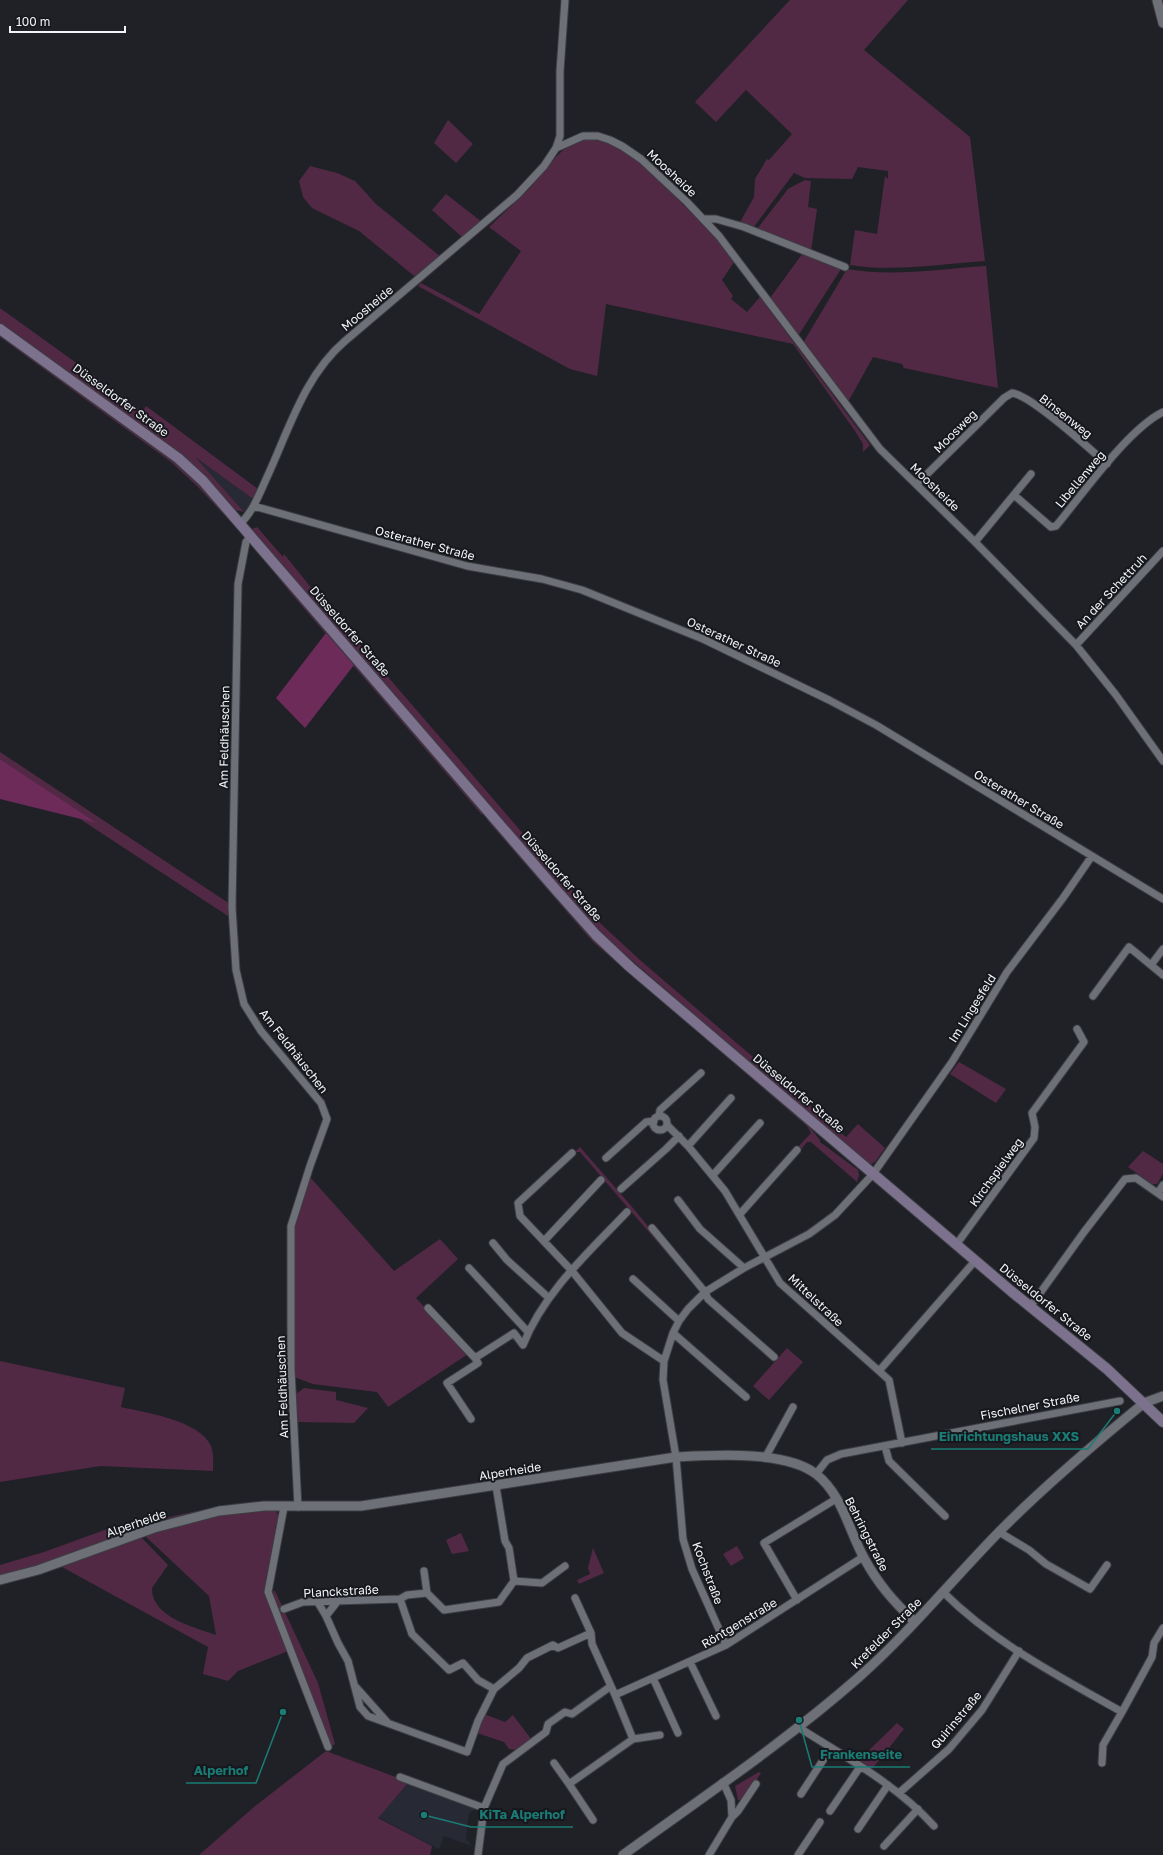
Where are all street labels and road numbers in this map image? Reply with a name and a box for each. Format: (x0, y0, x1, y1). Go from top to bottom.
street label: Moosheide (644, 146, 700, 200)
street label: Moosheide (338, 282, 396, 334)
street label: Düsseldorfer Straße (70, 360, 172, 440)
street label: Binsenweg (1036, 391, 1096, 441)
street label: Moosweg (930, 406, 980, 456)
street label: Libellenweg (1052, 447, 1108, 511)
street label: Moosheide (907, 460, 963, 514)
street label: Osterather Straße (374, 522, 477, 564)
street label: An der Schettruh (1072, 550, 1150, 632)
street label: Düsseldorfer Straße (307, 583, 393, 679)
street label: Osterather Straße (684, 614, 784, 670)
street label: Am Feldhäuschen (216, 685, 232, 789)
street label: Osterather Straße (971, 766, 1067, 832)
street label: Düsseldorfer Straße (519, 828, 605, 924)
street label: Im Lingesfeld (945, 971, 999, 1045)
street label: Am Feldhäuschen (256, 1006, 332, 1096)
street label: Düsseldorfer Straße (750, 1050, 848, 1136)
street label: Kirchspielweg (966, 1135, 1026, 1209)
street label: Düsseldorfer Straße (997, 1260, 1095, 1344)
street label: Mittelstraße (785, 1271, 847, 1329)
street label: Am Feldhäuschen (273, 1335, 291, 1439)
street label: Fischelner Straße (979, 1389, 1081, 1423)
street label: Alperheide (478, 1459, 542, 1483)
street label: Behringstraße (842, 1494, 892, 1574)
street label: Alperheide (104, 1506, 168, 1540)
street label: Kochstraße (689, 1540, 727, 1606)
street label: Planckstraße (303, 1582, 379, 1600)
street label: Krefelder Straße (847, 1594, 925, 1672)
street label: Röntgenstraße (699, 1595, 780, 1651)
street label: Quirinstraße (927, 1688, 985, 1752)

